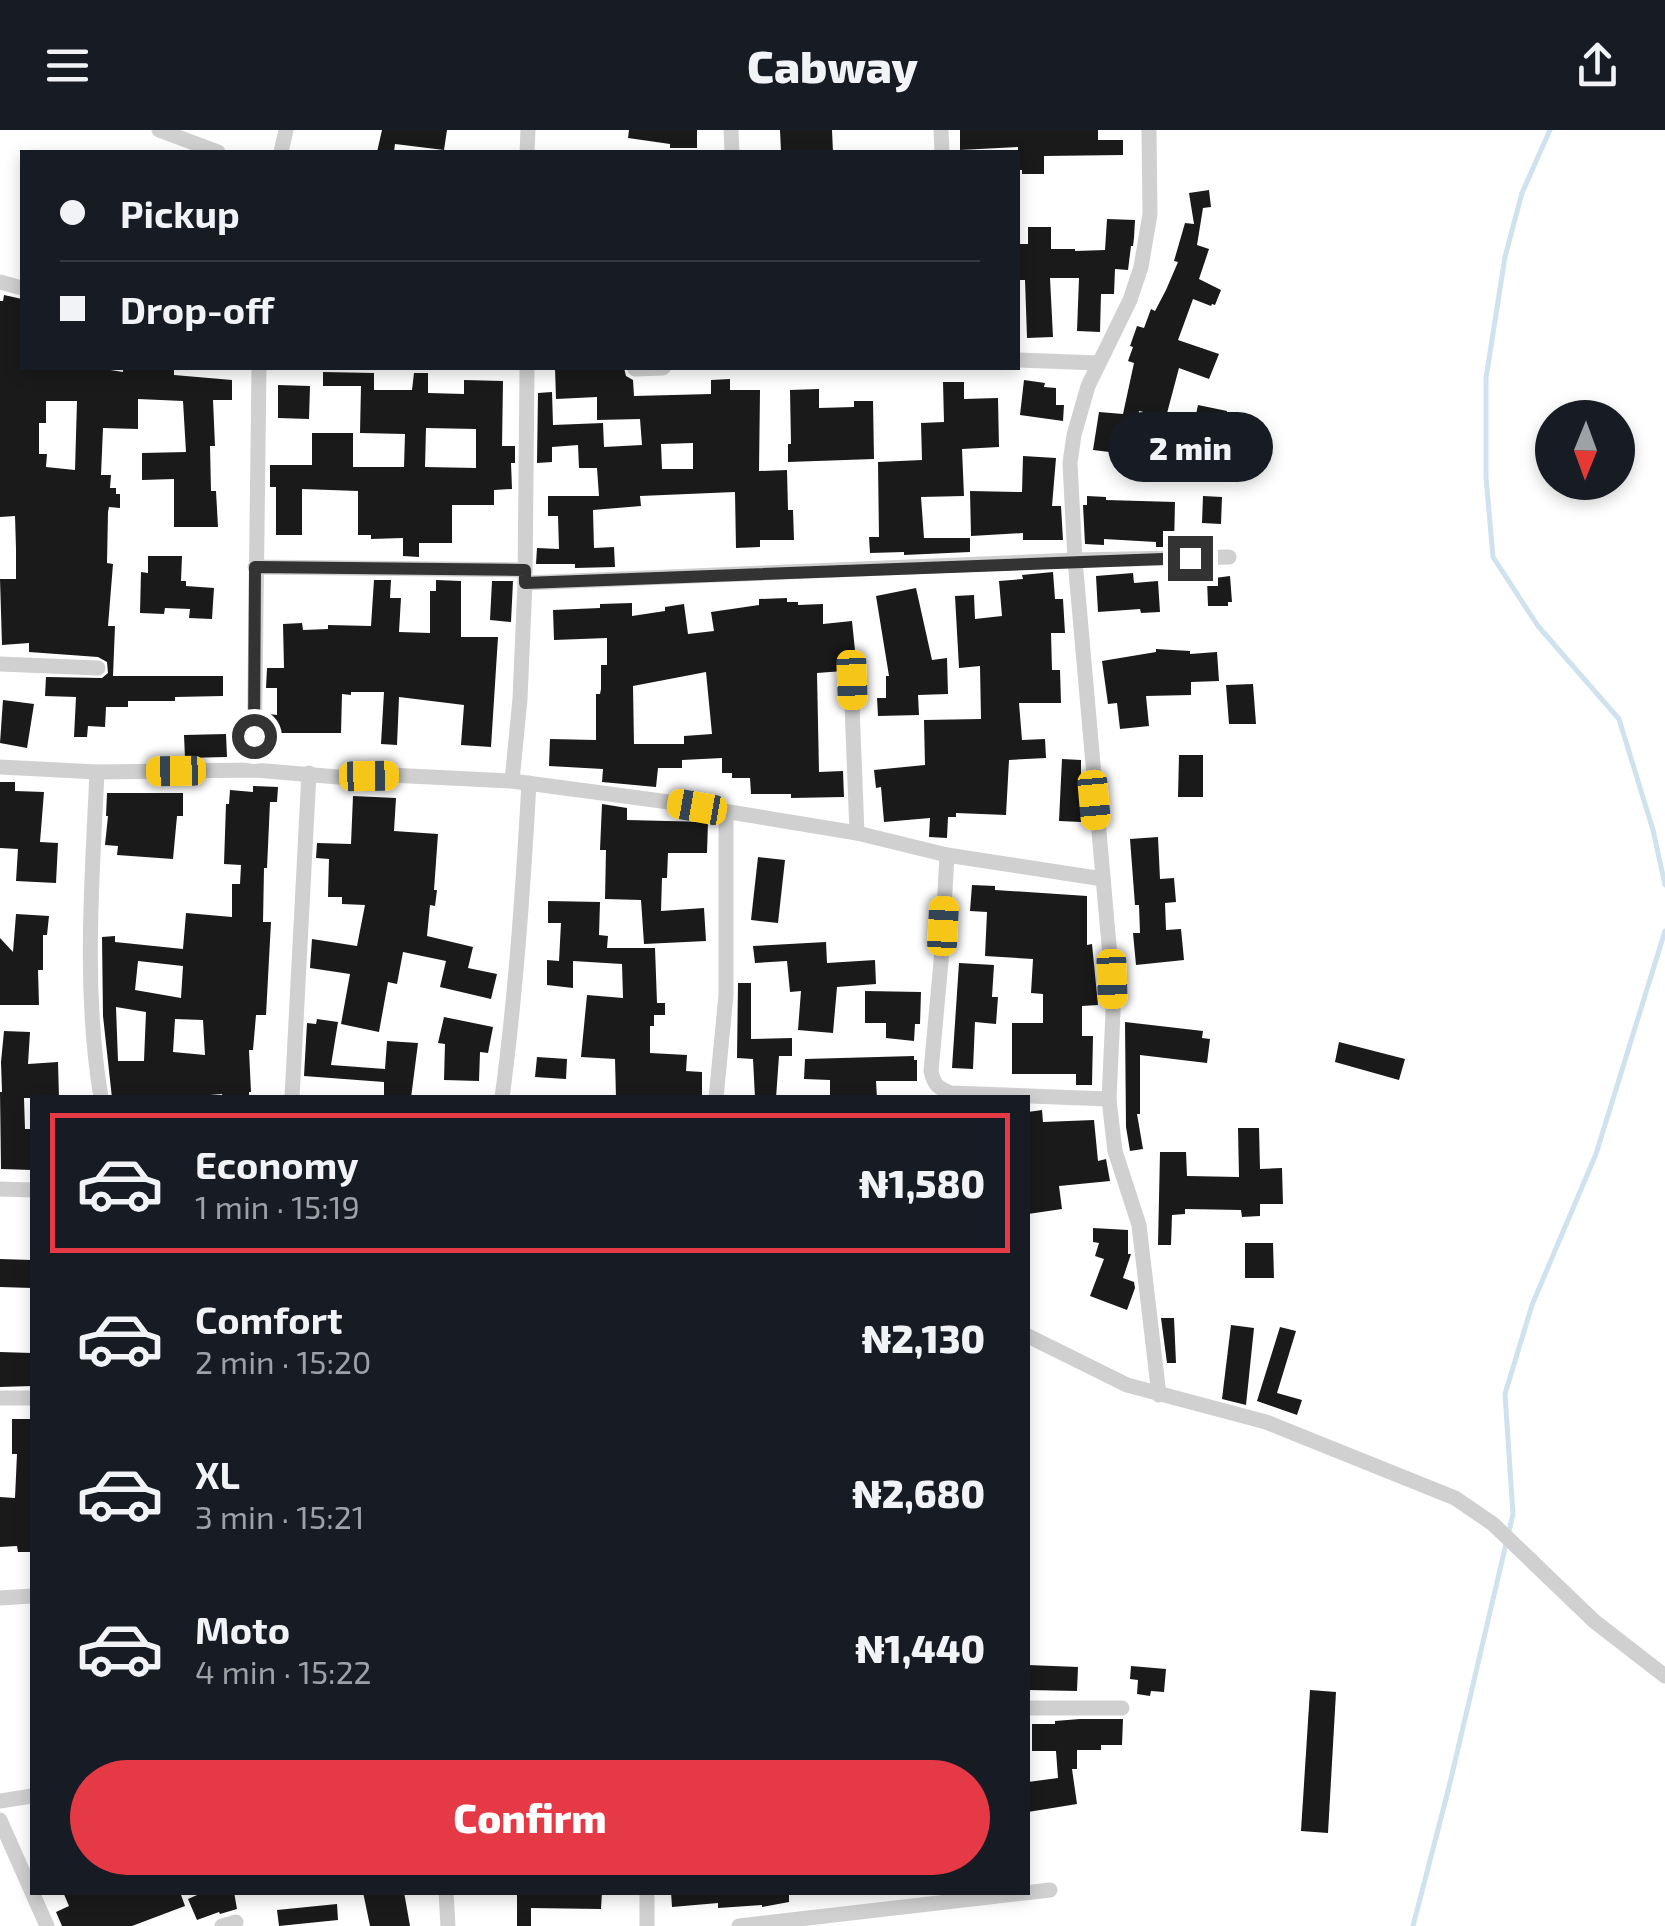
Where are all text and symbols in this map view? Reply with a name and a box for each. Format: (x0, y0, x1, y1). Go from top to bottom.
icon: menu (40, 38, 95, 93)
text: Cabway (747, 38, 918, 92)
icon: share (1570, 38, 1625, 93)
text: Pickup (120, 190, 240, 236)
text: Drop-off (120, 286, 274, 332)
north arrow (1535, 400, 1635, 500)
map controls (1535, 400, 1635, 500)
callout: 2 min (1108, 413, 1272, 483)
text: 2 min (1149, 428, 1232, 466)
route end (1168, 536, 1213, 581)
car (836, 649, 868, 711)
route start (232, 714, 277, 759)
car (146, 755, 206, 787)
car (339, 760, 399, 792)
car (1076, 769, 1112, 831)
car (665, 787, 729, 827)
car (926, 895, 960, 957)
car (1096, 948, 1128, 1010)
icon: car (75, 1138, 165, 1228)
text: Economy (195, 1141, 359, 1187)
text: ₦1,580 (859, 1160, 985, 1206)
text: 1 min · 15:19 (195, 1187, 360, 1225)
icon: car (75, 1293, 165, 1383)
text: Comfort (195, 1296, 343, 1342)
text: ₦2,130 (862, 1315, 985, 1361)
text: 2 min · 15:20 (195, 1342, 371, 1380)
icon: car (75, 1448, 165, 1538)
text: XL (195, 1451, 240, 1497)
text: ₦2,680 (852, 1470, 985, 1516)
text: 3 min · 15:21 (195, 1497, 364, 1535)
icon: car (75, 1603, 165, 1693)
text: Moto (195, 1606, 290, 1652)
text: ₦1,440 (855, 1625, 985, 1671)
text: 4 min · 15:22 (195, 1652, 372, 1690)
button: Confirm (70, 1760, 990, 1875)

